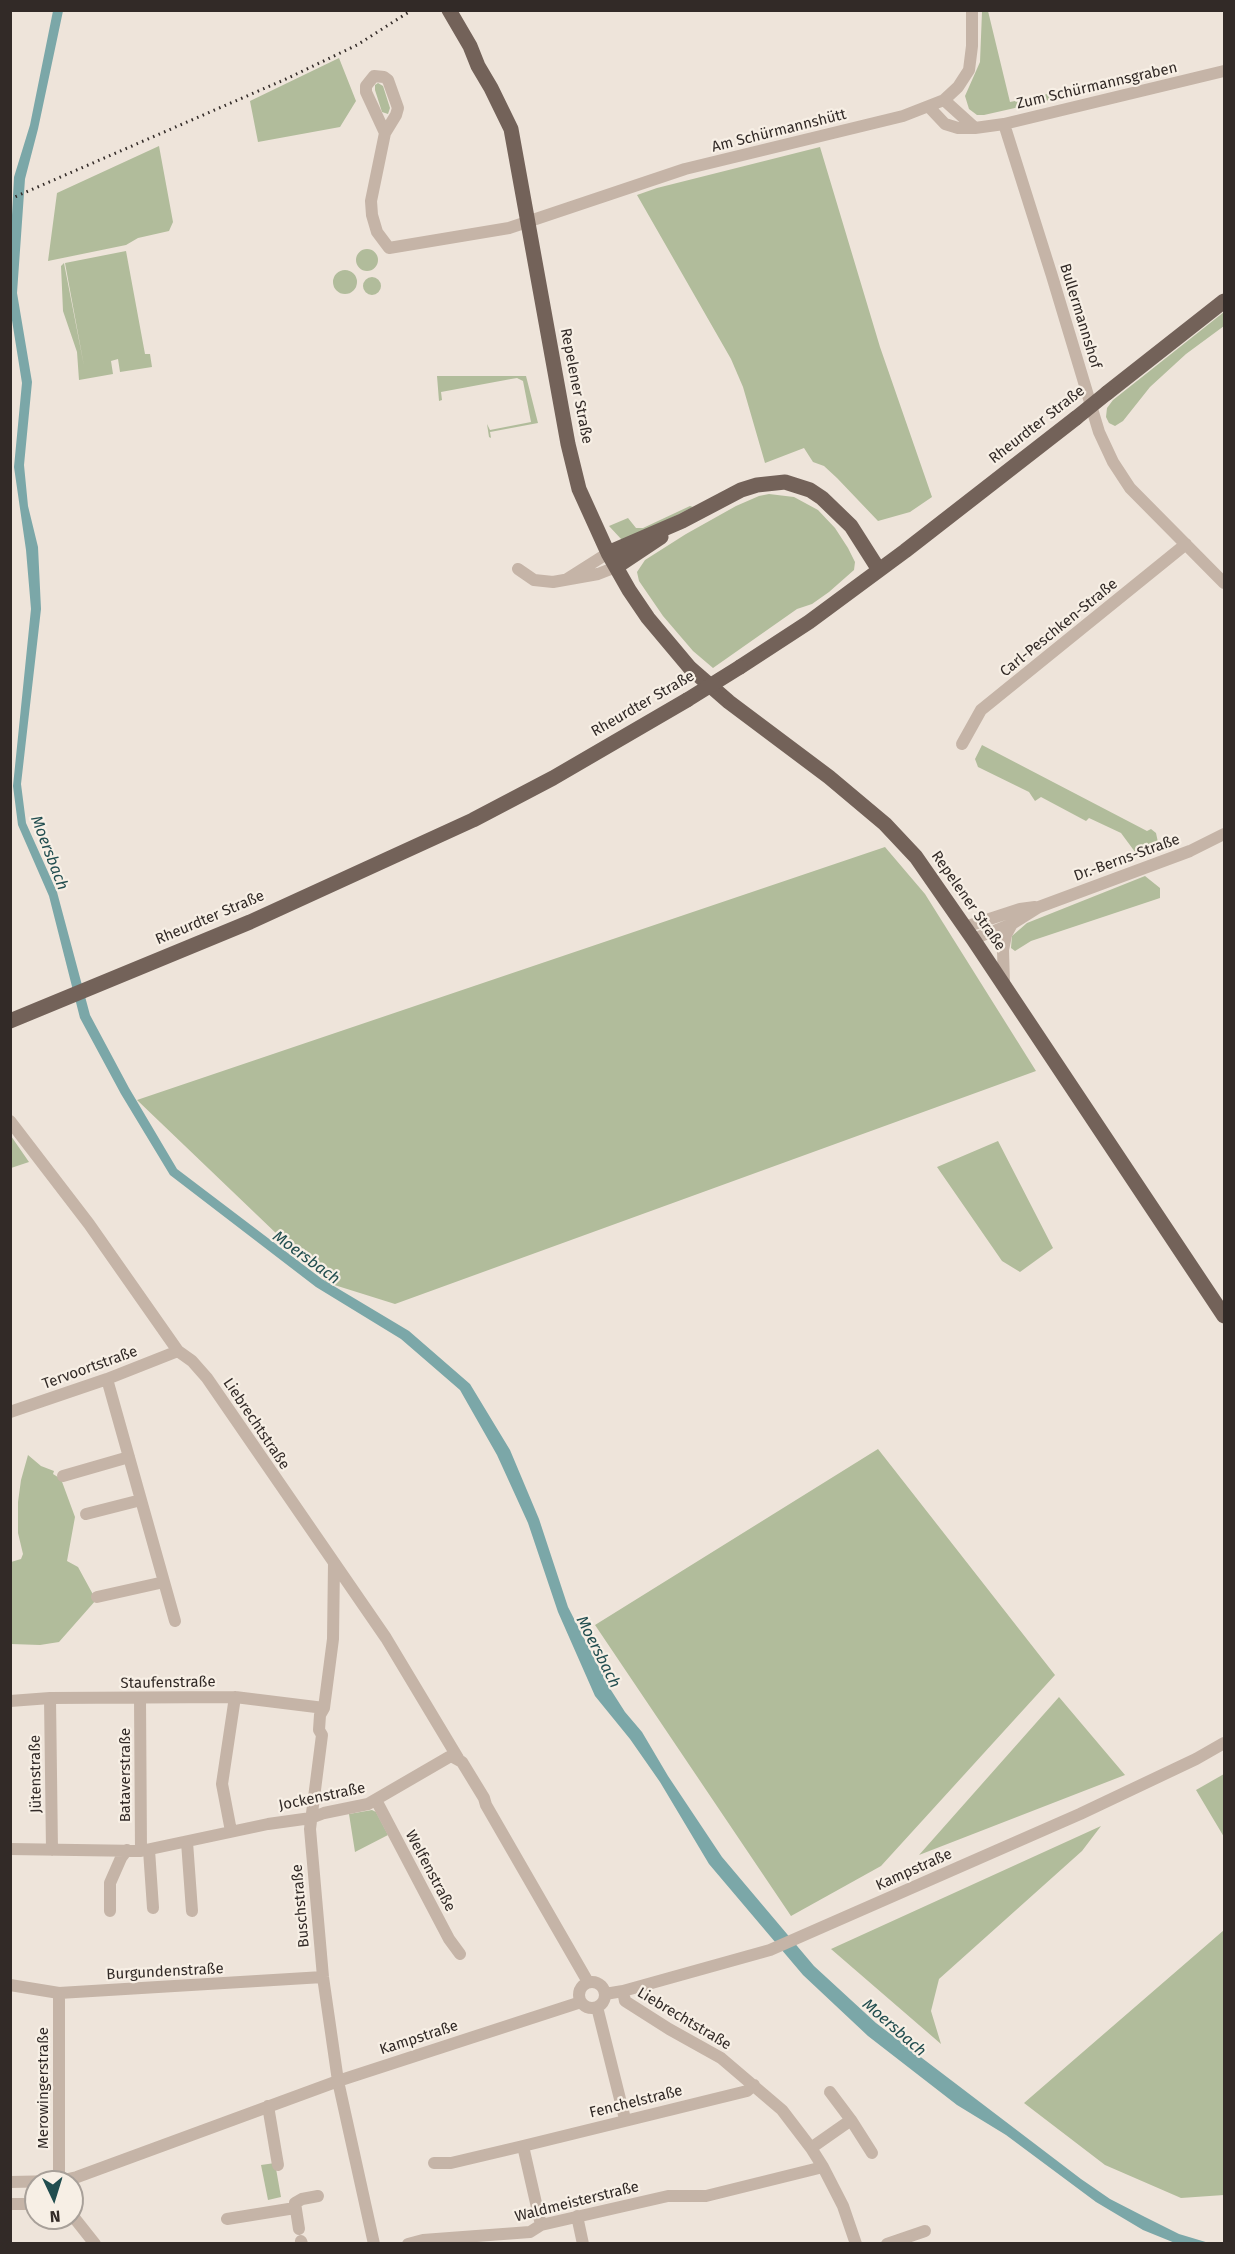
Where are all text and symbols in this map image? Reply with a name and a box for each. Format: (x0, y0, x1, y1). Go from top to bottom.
street label: Zum Schürmannsgraben (1015, 59, 1179, 113)
street label: Am Schürmannshütt (710, 106, 848, 156)
street label: Bullermannshof (1056, 261, 1104, 371)
street label: Repelener Straße (556, 327, 596, 445)
street label: Rheurdter Straße (986, 382, 1088, 468)
street label: Carl-Peschken-Straße (997, 575, 1121, 681)
street label: Rheurdter Straße (588, 667, 698, 741)
water label: Moersbach (26, 813, 72, 893)
street label: Dr.-Berns-Straße (1072, 830, 1182, 886)
street label: Repelener Straße (927, 848, 1009, 954)
street label: Rheurdter Straße (153, 887, 267, 949)
water label: Moersbach (269, 1227, 343, 1289)
street label: Tervoortstraße (40, 1342, 140, 1394)
street label: Liebrechtstraße (219, 1375, 293, 1473)
water label: Moersbach (572, 1613, 624, 1691)
street label: Staufenstraße (120, 1673, 216, 1693)
street label: Bataverstraße (117, 1728, 135, 1822)
street label: Jütenstraße (26, 1735, 46, 1813)
street label: Jockenstraße (277, 1779, 367, 1815)
street label: Welfenstraße (401, 1827, 459, 1915)
street label: Kampstraße (873, 1845, 955, 1895)
street label: Buschstraße (288, 1864, 314, 1948)
street label: Burgundenstraße (106, 1960, 224, 1984)
street label: Liebrechtstraße (634, 1984, 734, 2054)
water label: Moersbach (858, 1995, 930, 2061)
street label: Kampstraße (377, 2017, 461, 2059)
street label: Merowingerstraße (35, 2027, 53, 2149)
street label: Fenchelstraße (588, 2082, 684, 2122)
north arrow (24, 2170, 84, 2230)
street label: Waldmeisterstraße (513, 2178, 641, 2226)
text: N (49, 2207, 61, 2226)

